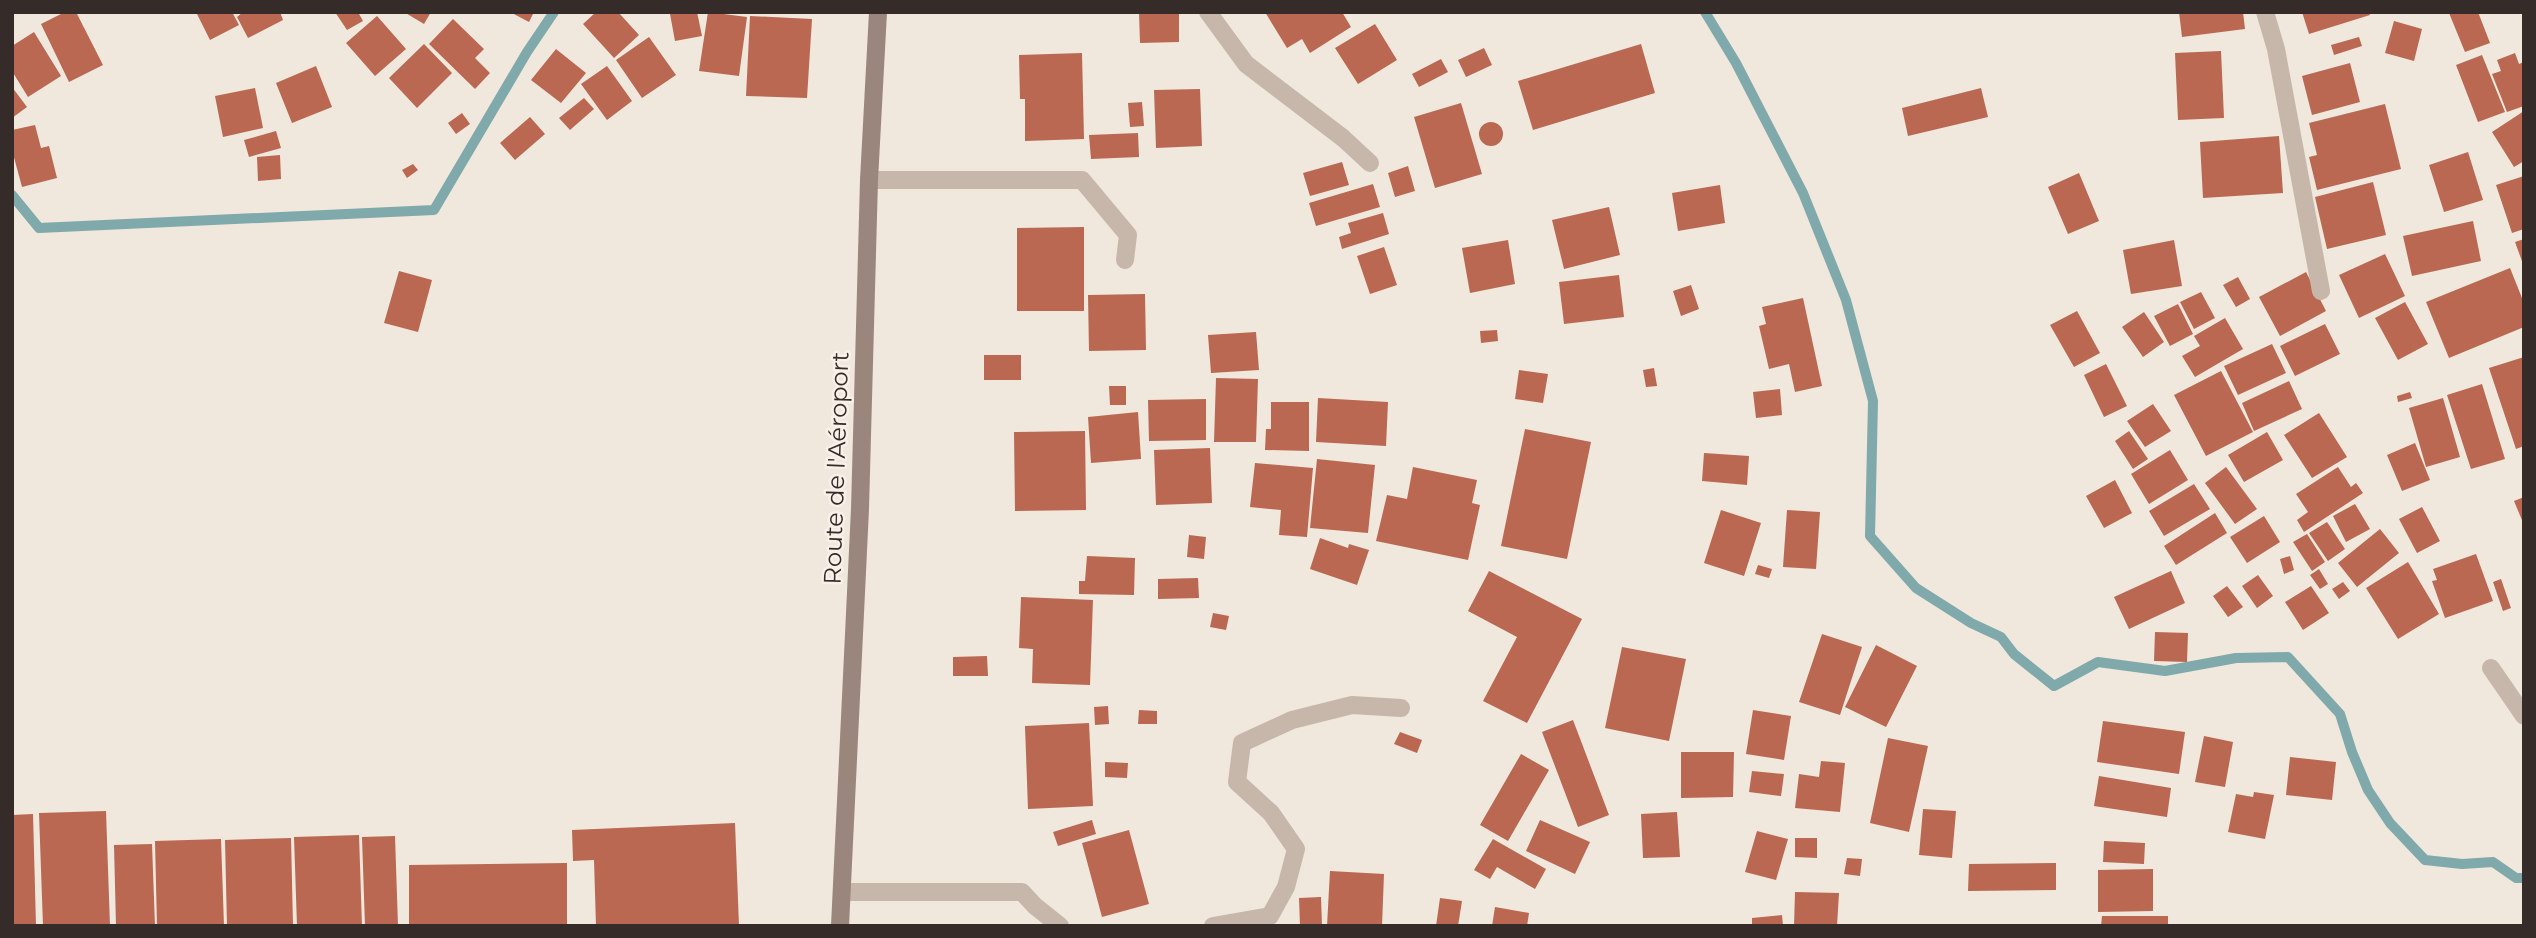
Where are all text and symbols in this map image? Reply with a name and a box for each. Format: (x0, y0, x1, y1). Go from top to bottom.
street label: Route de l'Aéroport (817, 351, 855, 585)

